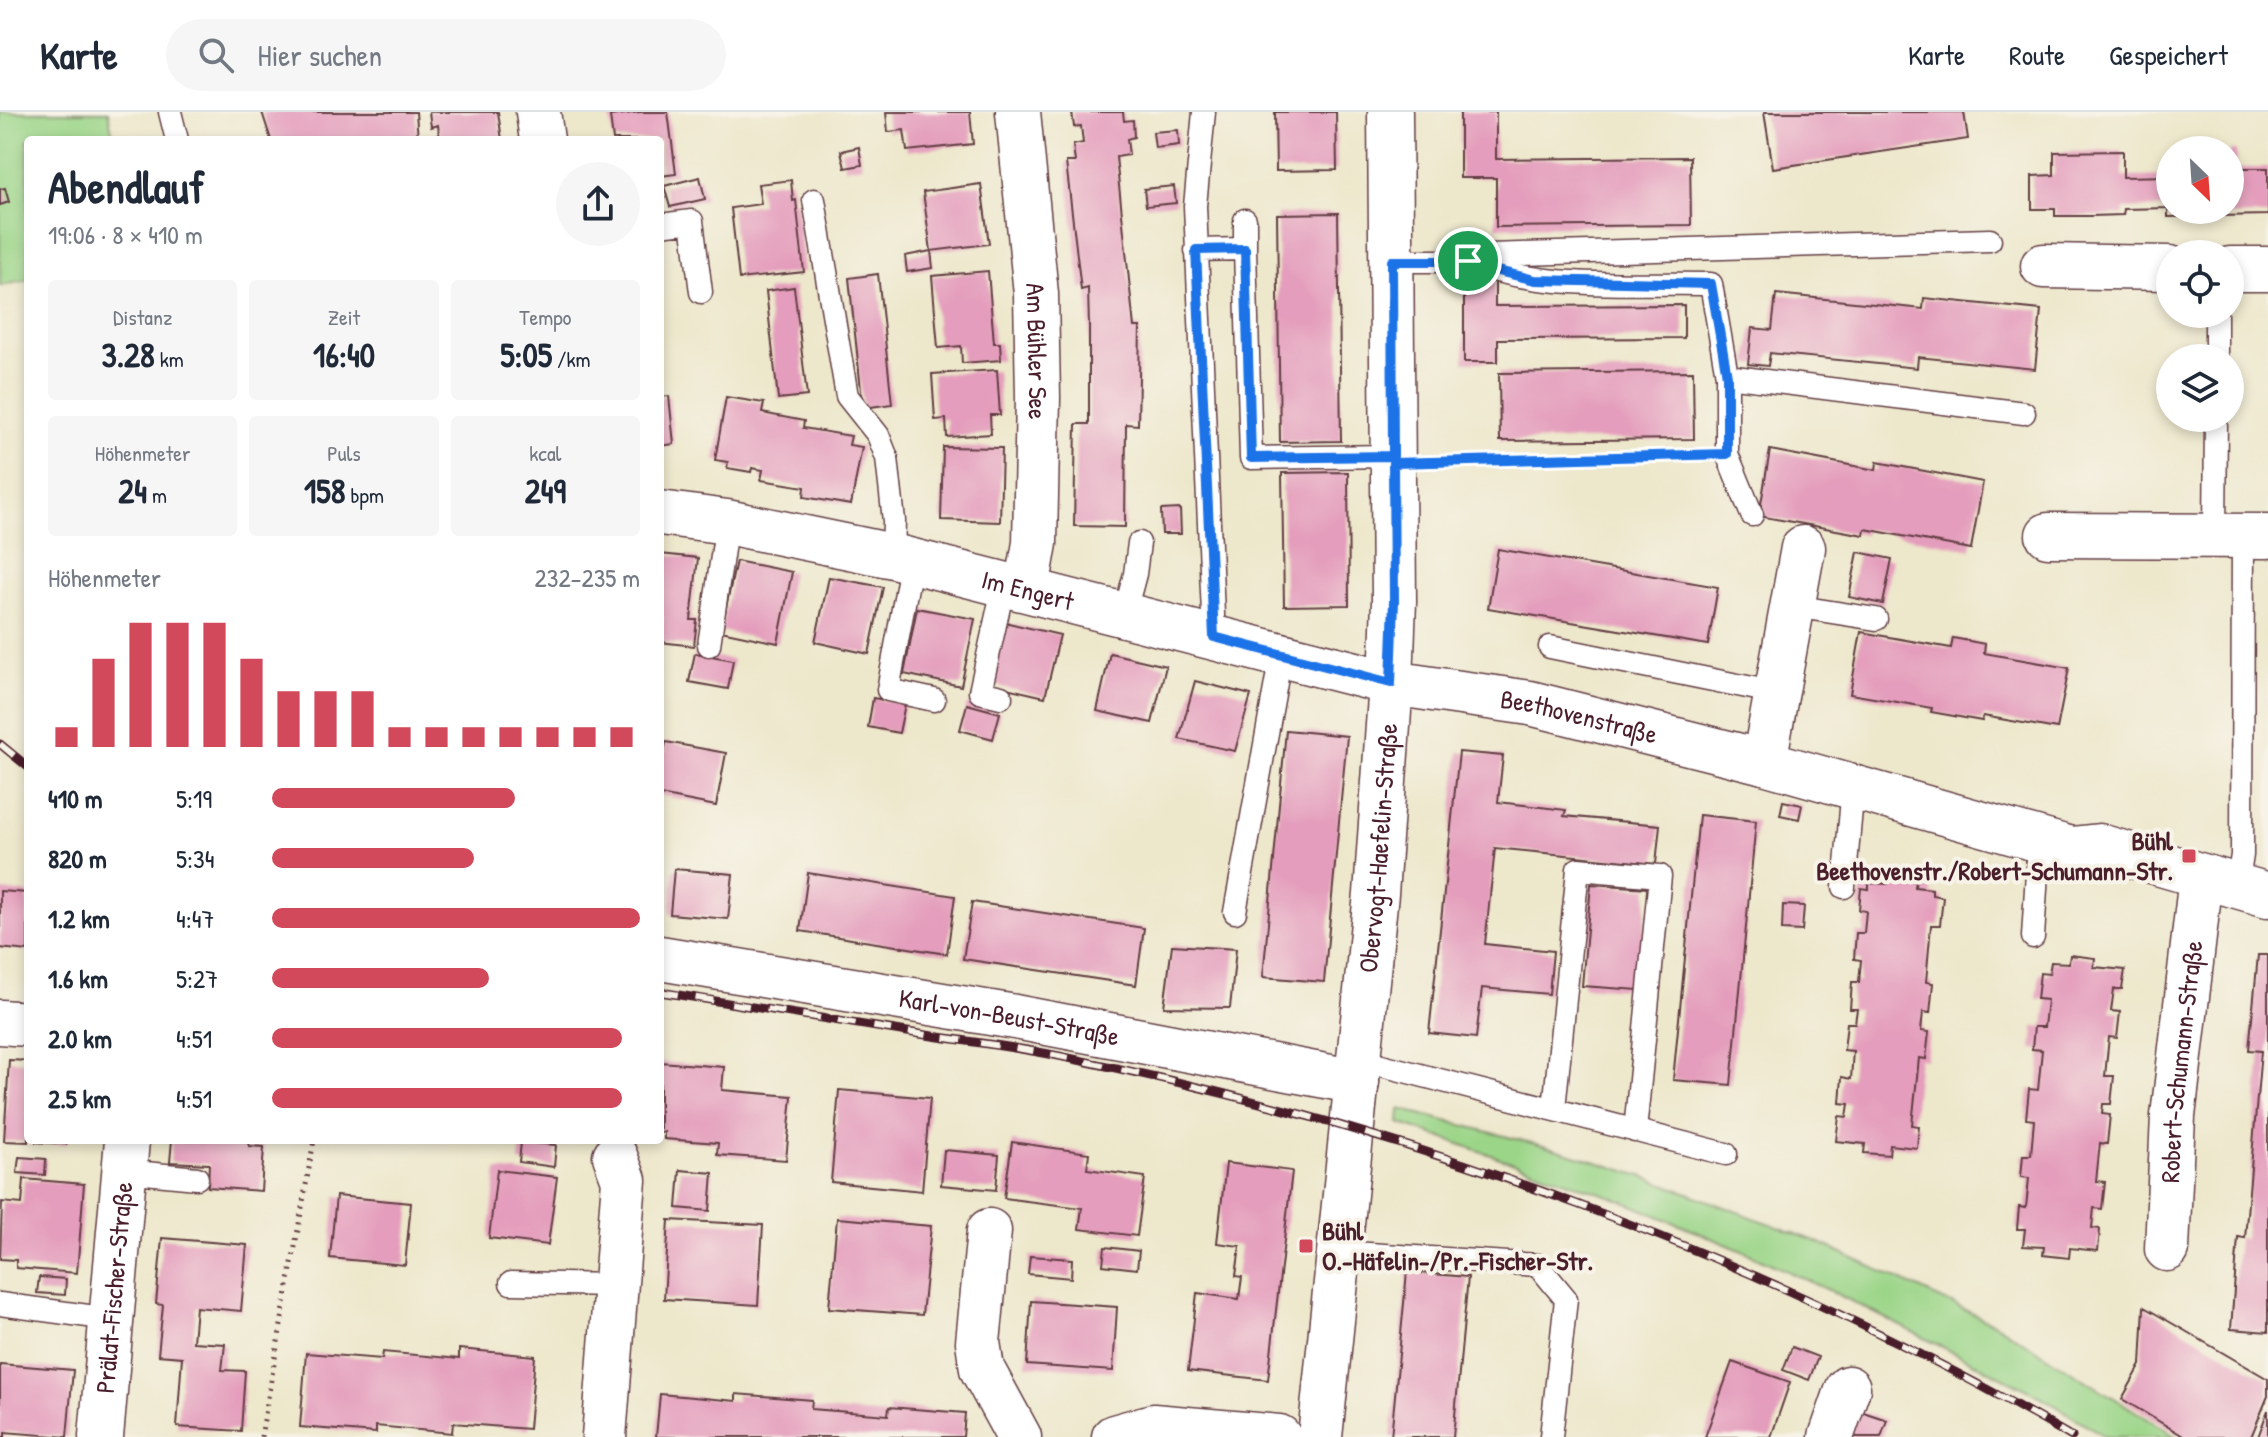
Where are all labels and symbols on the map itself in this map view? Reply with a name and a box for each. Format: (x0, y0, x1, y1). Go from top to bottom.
north arrow (2156, 136, 2244, 224)
pin (1434, 227, 1502, 295)
street label: Am Bühler See (1018, 281, 1056, 420)
street label: Im Engert (978, 561, 1079, 619)
street label: Beethovenstraße (1498, 681, 1661, 751)
street label: Obervogt-Haefelin-Straße (1350, 722, 1405, 974)
place label: Bühl Beethovenstr./Robert-Schumann-Str. (1816, 823, 2174, 888)
marker: Bühl Beethovenstr./Robert-Schumann-Str. (2180, 847, 2198, 865)
street label: Robert-Schumann-Straße (2152, 939, 2210, 1184)
street label: Karl-von-Beust-Straße (896, 980, 1122, 1053)
street label: Prälat-Fischer-Straße (87, 1180, 140, 1395)
place label: Bühl O.-Häfelin-/Pr.-Fischer-Str. (1322, 1213, 1593, 1278)
marker: Bühl O.-Häfelin-/Pr.-Fischer-Str. (1297, 1237, 1315, 1255)

